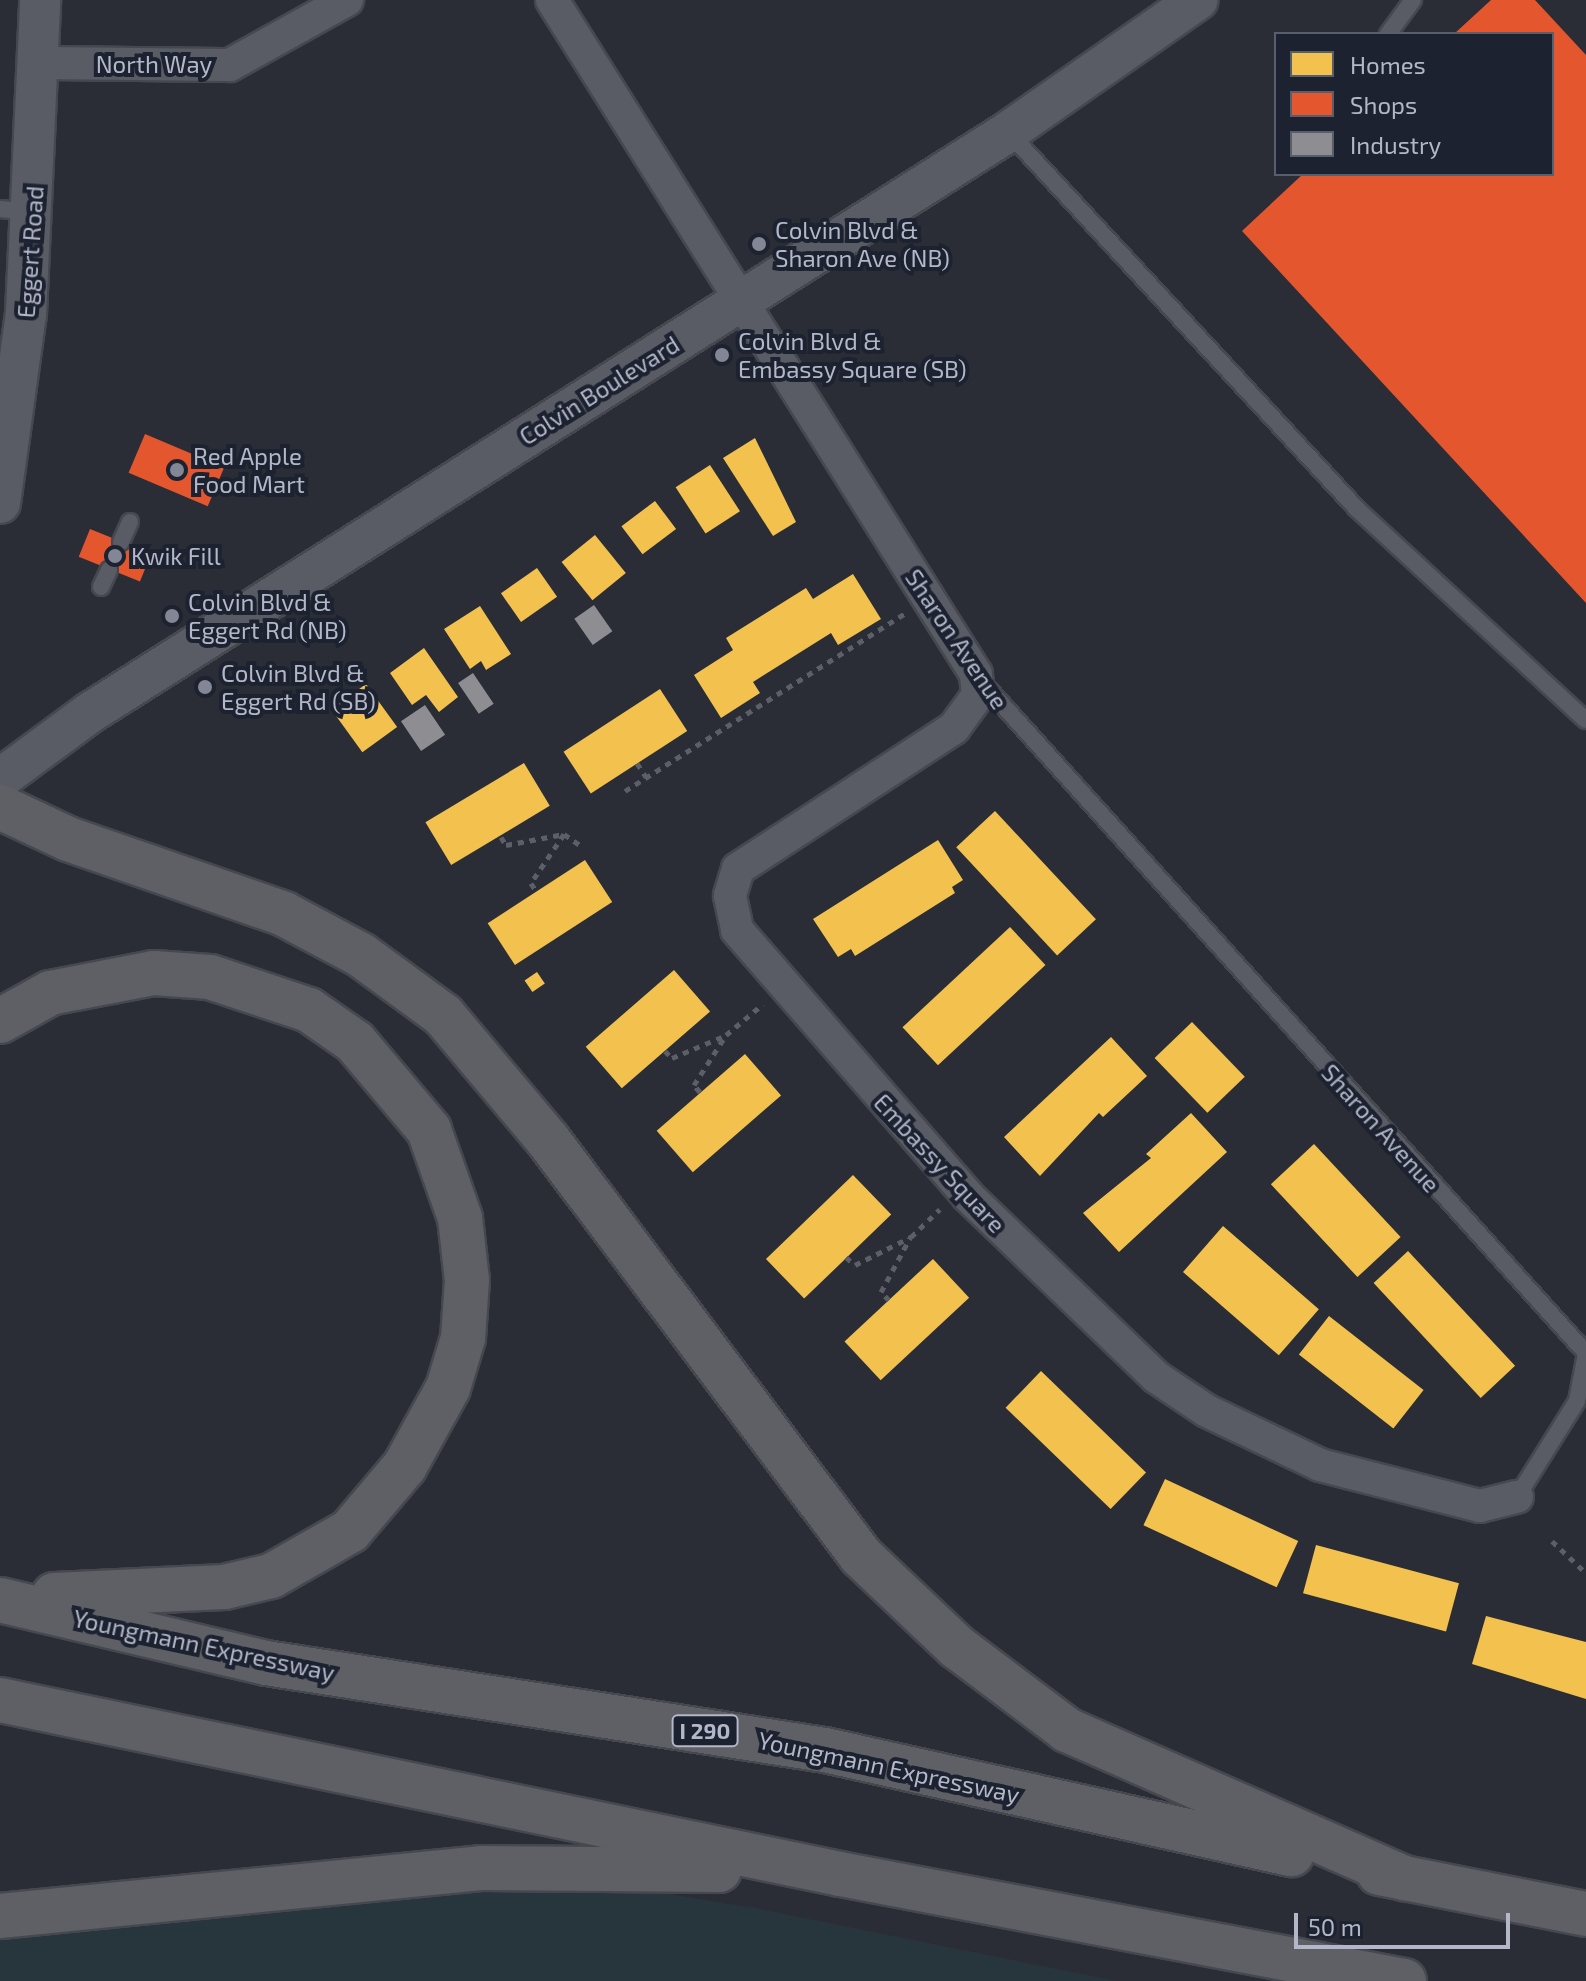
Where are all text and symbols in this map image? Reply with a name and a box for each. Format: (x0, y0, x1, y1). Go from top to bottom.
legend (1274, 32, 1554, 176)
street label: North Way (96, 50, 212, 78)
text: Homes (1350, 50, 1426, 79)
text: Shops (1350, 90, 1417, 119)
text: Industry (1350, 130, 1441, 159)
street label: Eggert Road (11, 185, 49, 319)
place label: Colvin Blvd & Sharon Ave (NB) (775, 216, 951, 272)
marker: Colvin Blvd & Sharon Ave (NB) (750, 235, 768, 253)
place label: Colvin Blvd & Embassy Square (SB) (738, 327, 967, 383)
street label: Colvin Boulevard (514, 329, 684, 451)
marker: Colvin Blvd & Embassy Square (SB) (713, 346, 731, 364)
place label: Red Apple Food Mart (193, 442, 305, 498)
marker: Red Apple Food Mart (168, 461, 186, 479)
place label: Kwik Fill (131, 542, 221, 570)
marker: Kwik Fill (106, 547, 124, 565)
street label: Sharon Avenue (899, 563, 1015, 715)
place label: Colvin Blvd & Eggert Rd (NB) (188, 588, 346, 644)
marker: Colvin Blvd & Eggert Rd (NB) (163, 607, 181, 625)
place label: Colvin Blvd & Eggert Rd (SB) (221, 659, 376, 715)
marker: Colvin Blvd & Eggert Rd (SB) (196, 678, 214, 696)
street label: Sharon Avenue (1316, 1058, 1446, 1198)
street label: Embassy Square (868, 1087, 1012, 1239)
street label: Youngmann Expressway (71, 1603, 337, 1687)
road number: I 290 (671, 1713, 739, 1749)
street label: Youngmann Expressway (756, 1725, 1022, 1809)
scale bar (1298, 1897, 1514, 1947)
text: 50 m (1308, 1912, 1362, 1941)

